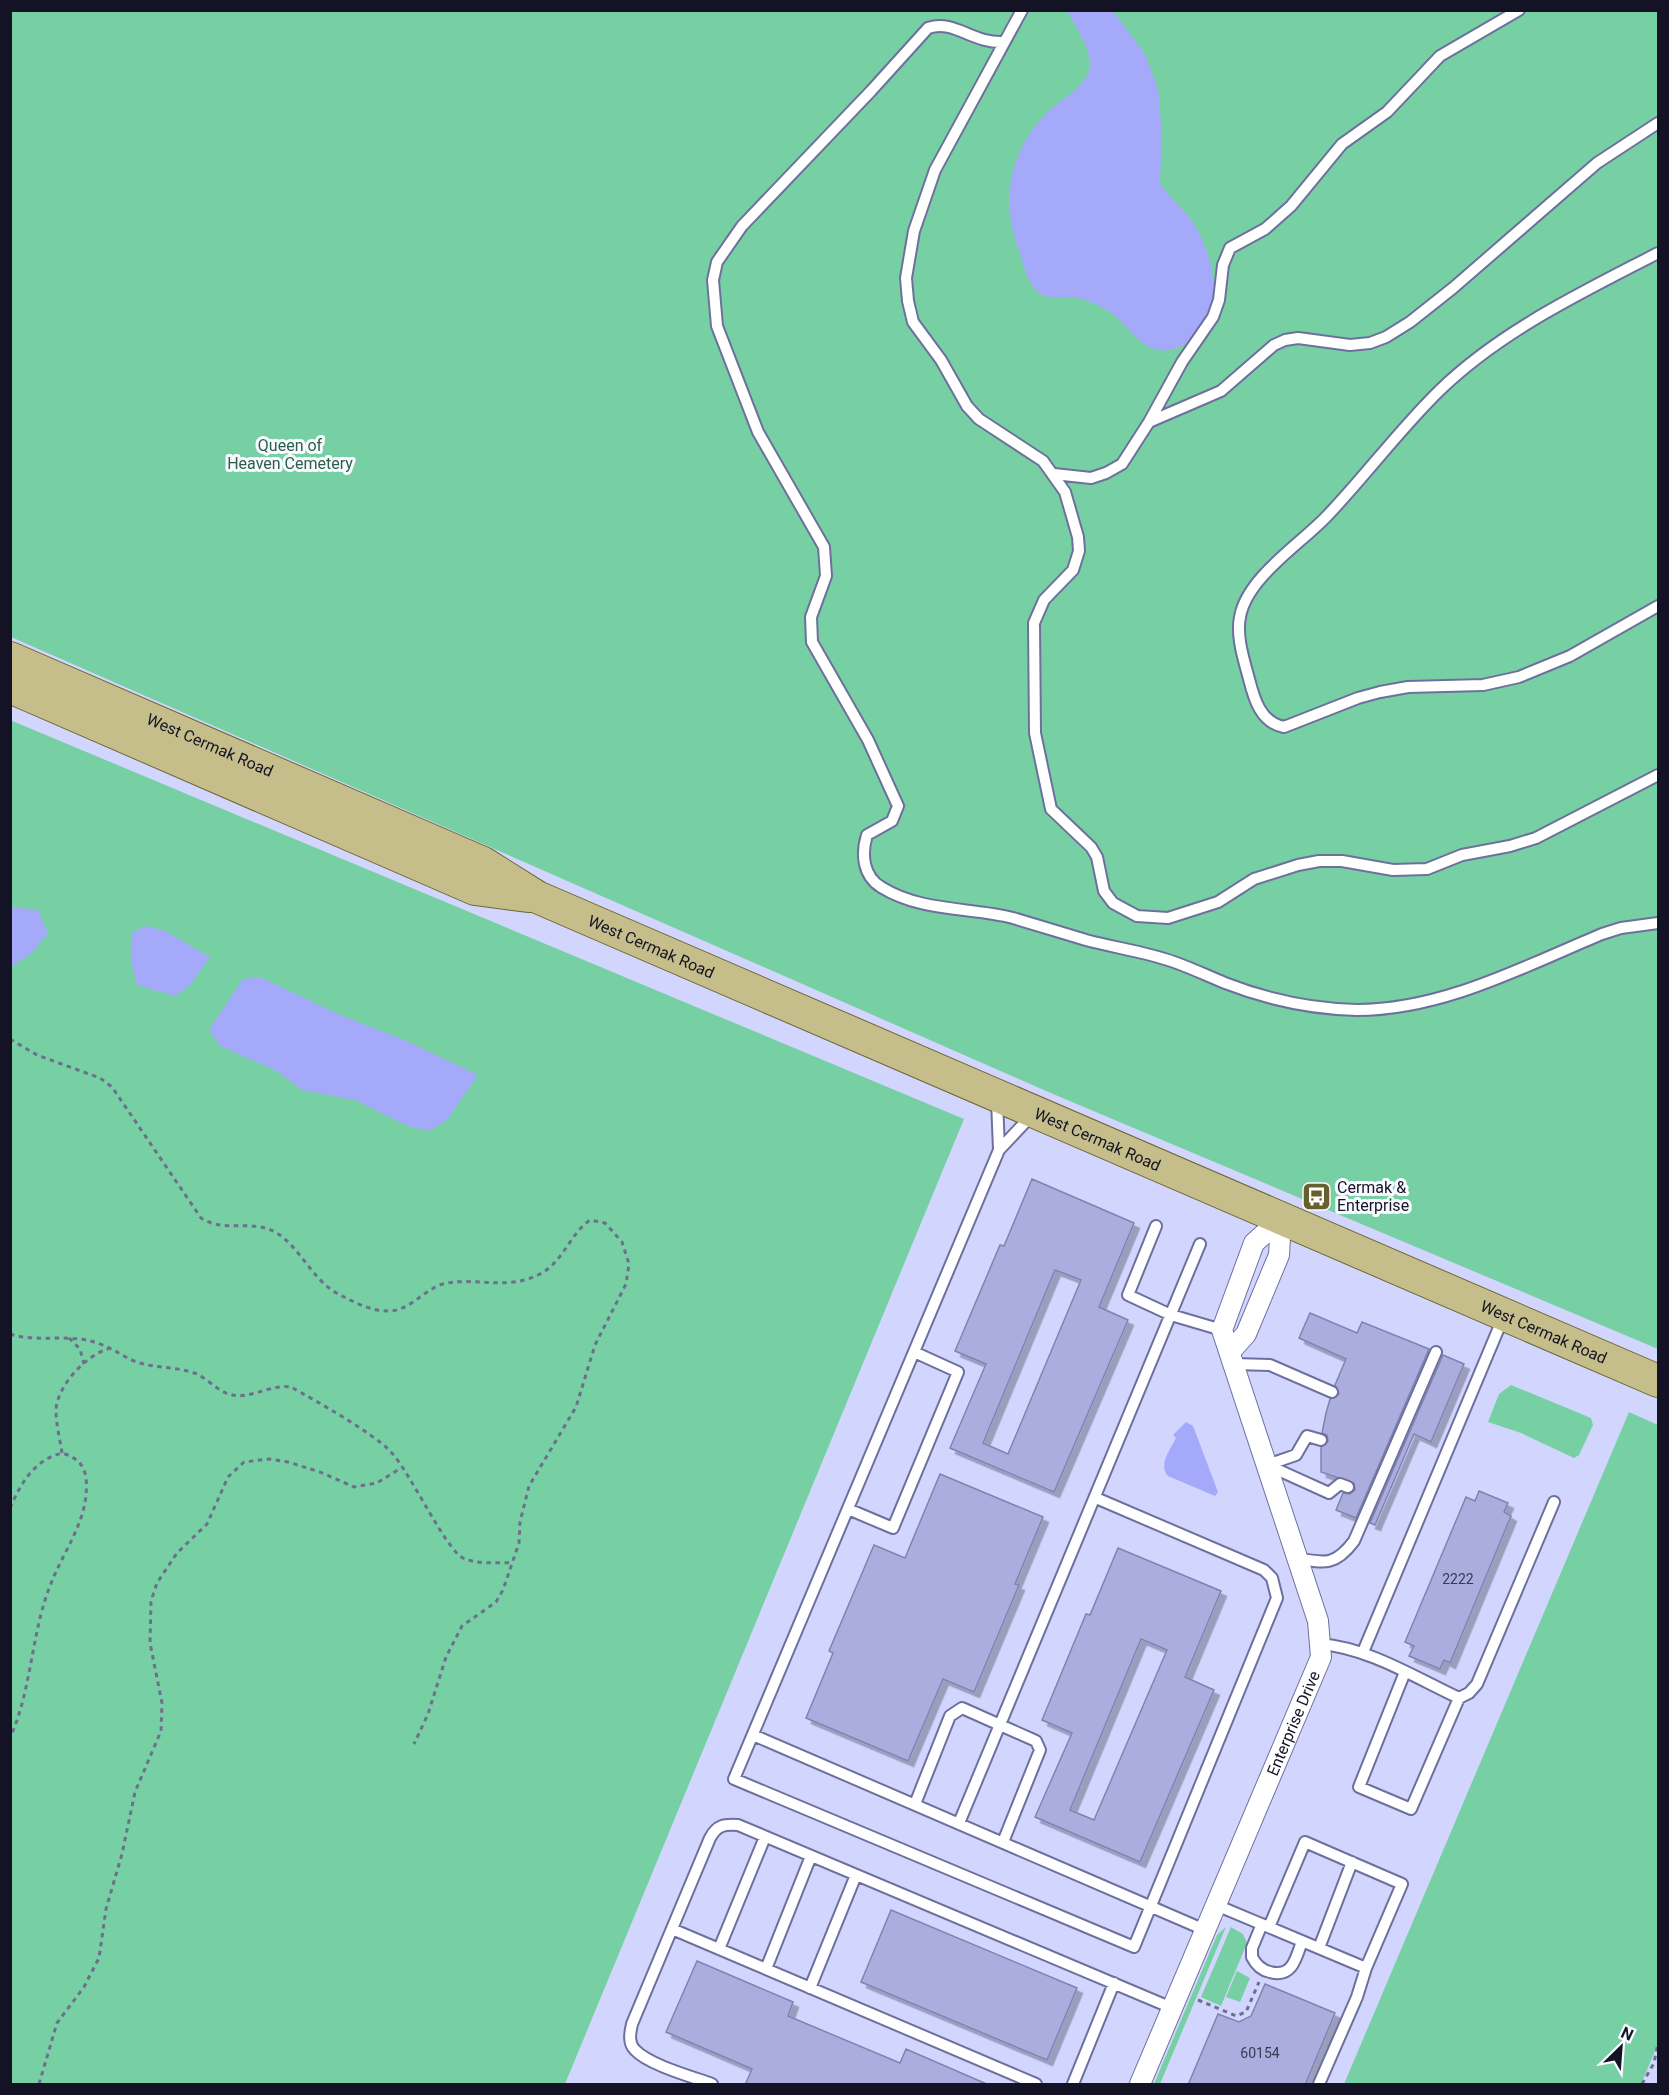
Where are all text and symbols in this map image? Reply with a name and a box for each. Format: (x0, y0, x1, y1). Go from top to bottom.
park label: Queen of Heaven Cemetery (227, 436, 353, 473)
street label: West Cermak Road (144, 709, 276, 781)
street label: West Cermak Road (585, 911, 717, 983)
street label: West Cermak Road (1031, 1104, 1164, 1175)
place label: Cermak & Enterprise (1337, 1178, 1409, 1215)
bus stop icon: Cermak & Enterprise (1300, 1180, 1332, 1212)
street label: West Cermak Road (1478, 1297, 1610, 1368)
house number: 2222 (1442, 1571, 1474, 1587)
street label: Enterprise Drive (1263, 1668, 1324, 1779)
north arrow (1591, 2017, 1651, 2077)
text: N (1618, 2023, 1636, 2045)
house number: 60154 (1240, 2045, 1280, 2061)

